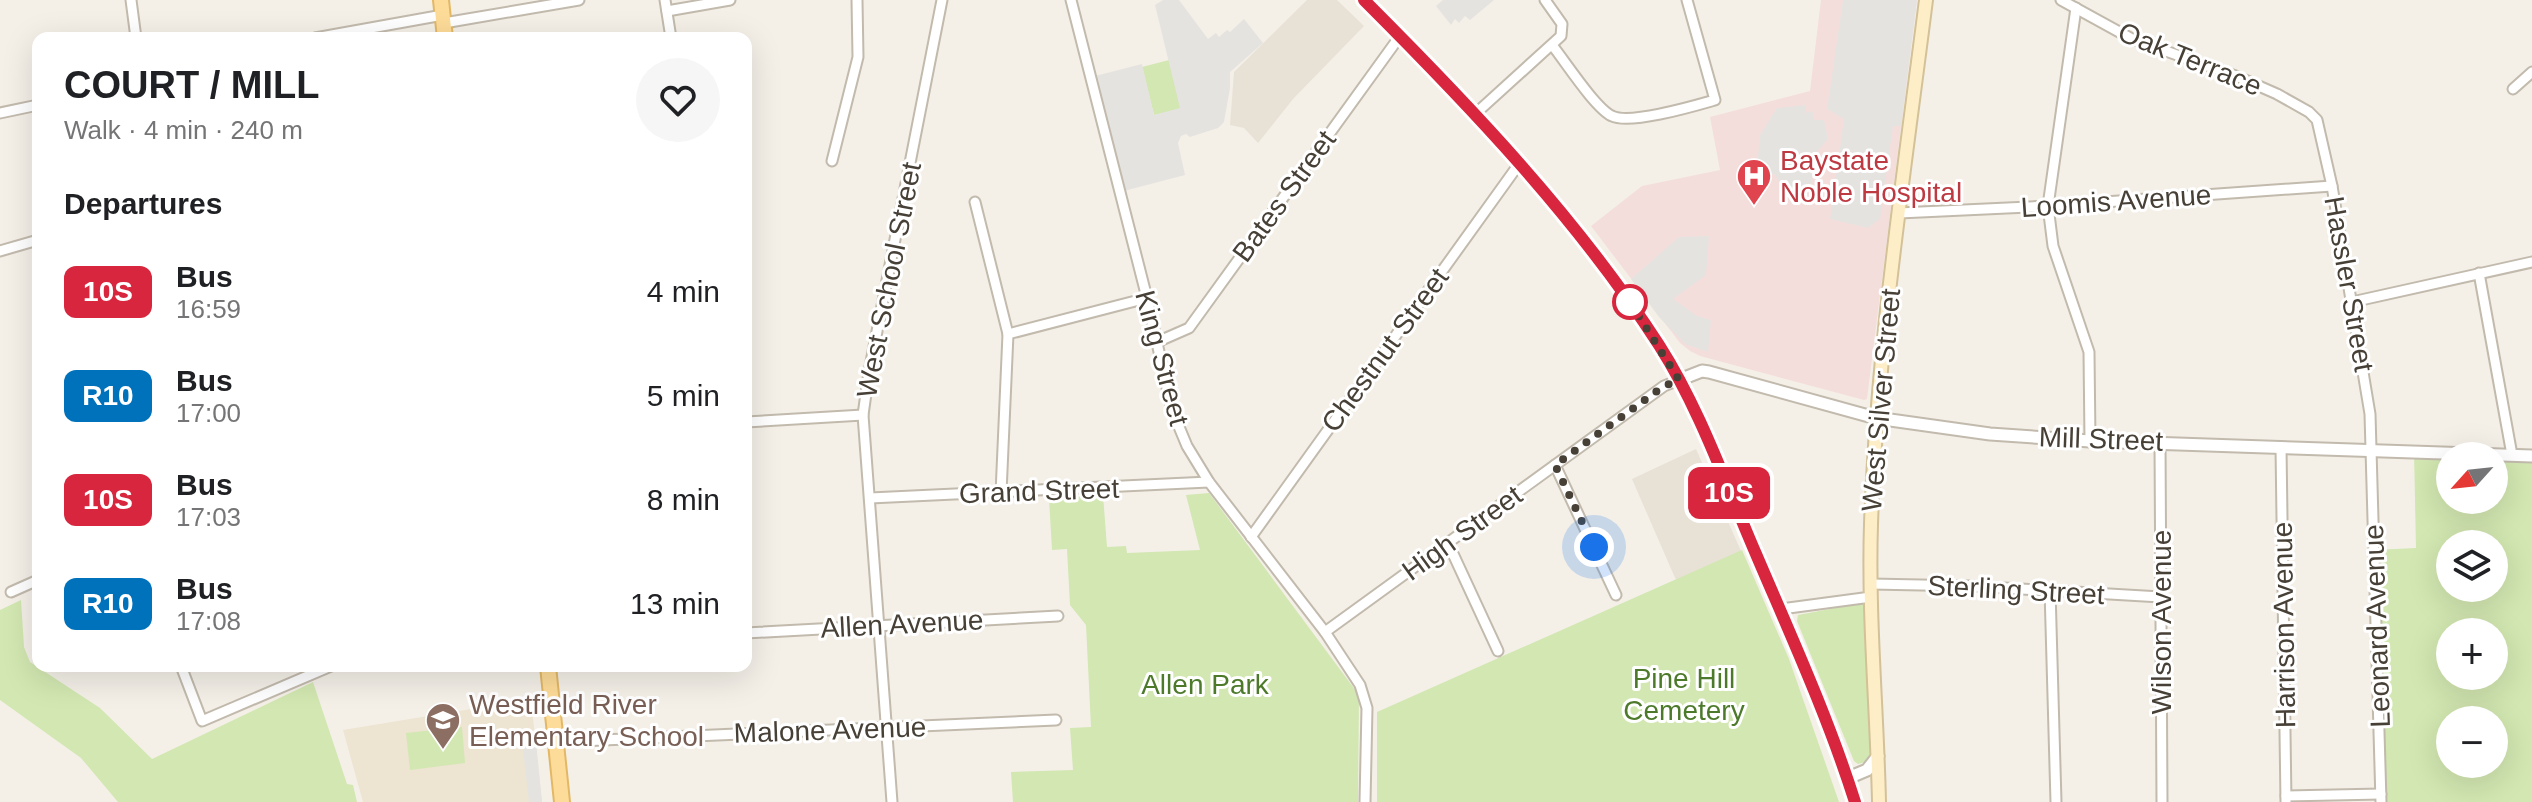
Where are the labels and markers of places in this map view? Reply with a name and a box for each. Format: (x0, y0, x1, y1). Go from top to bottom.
place label: Baystate Noble Hospital (1780, 145, 1962, 208)
hospital icon: Baystate Noble Hospital (1735, 157, 1773, 207)
unlabelled marker (1613, 285, 1647, 319)
place label: Westfield River Elementary School (469, 689, 704, 752)
school or university icon: Westfield River Elementary School (424, 701, 462, 751)

